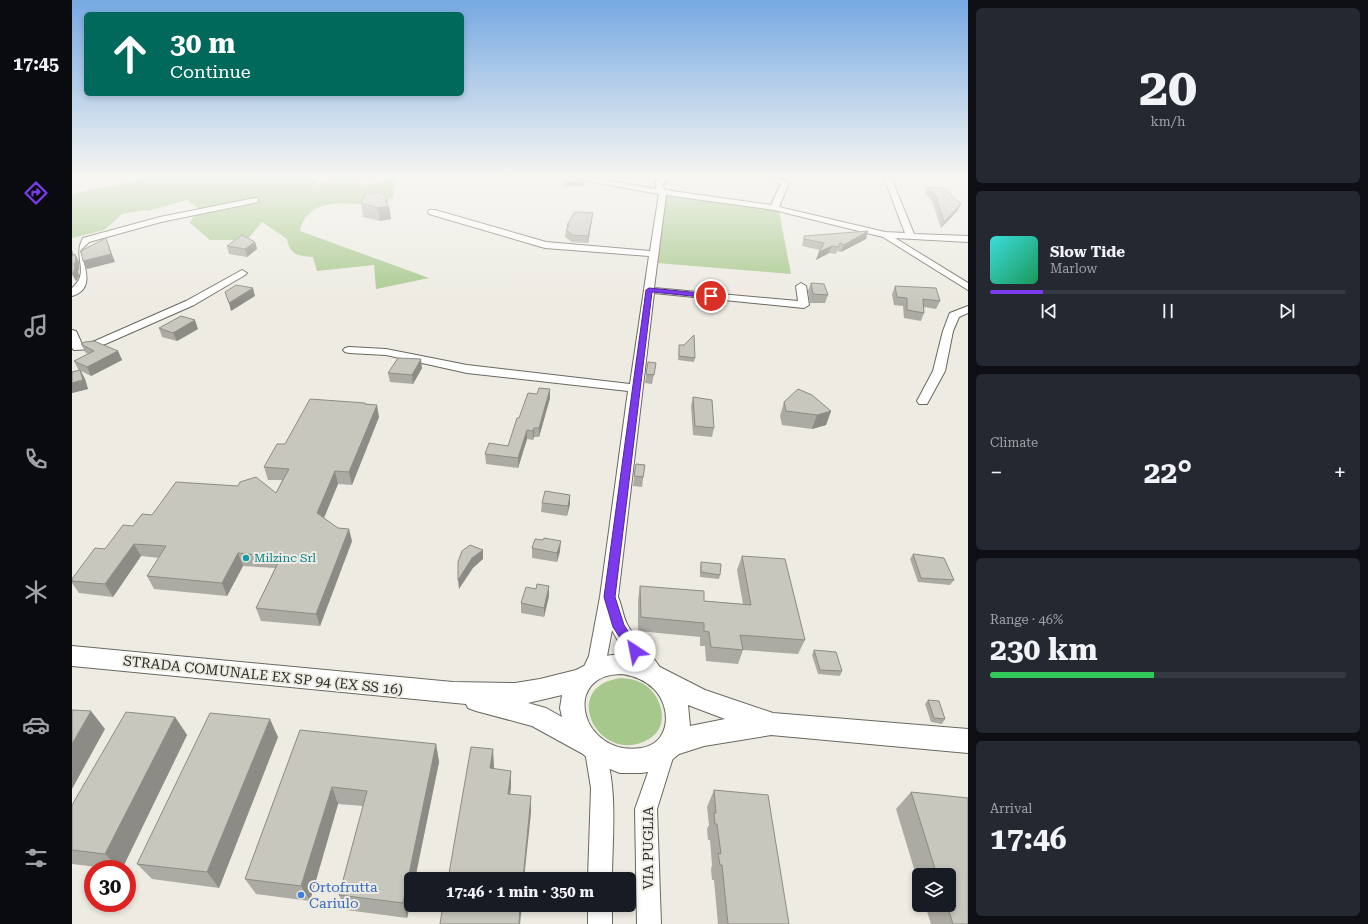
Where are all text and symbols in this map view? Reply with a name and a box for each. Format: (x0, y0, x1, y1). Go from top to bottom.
text: 30 m (170, 27, 235, 60)
icon: ahead (104, 28, 156, 80)
text: 17:45 (13, 53, 59, 74)
text: 20 (1139, 57, 1197, 118)
text: Continue (170, 61, 251, 82)
text: km/h (1151, 114, 1185, 129)
icon: directions (22, 179, 50, 207)
text: Slow Tide (1050, 243, 1125, 261)
text: Marlow (1050, 261, 1097, 276)
pin (694, 279, 728, 313)
icon: arrive (700, 285, 722, 307)
icon: previous (1038, 300, 1060, 322)
icon: pause (1157, 300, 1179, 322)
icon: next (1276, 300, 1298, 322)
icon: music (22, 312, 50, 340)
text: Climate (990, 435, 1038, 450)
icon: phone (22, 445, 50, 473)
text: 22° (1144, 455, 1192, 490)
text: − (990, 460, 1002, 485)
text: + (1334, 460, 1346, 485)
place label: Milzinc Srl (254, 551, 316, 565)
marker: Milzinc Srl (241, 553, 251, 563)
icon: climate (22, 578, 50, 606)
text: Range · 46% (990, 612, 1063, 627)
position arrow (614, 630, 656, 672)
text: 230 km (990, 632, 1098, 667)
street label: STRADA COMUNALE EX SP 94 (EX SS 16) (122, 652, 404, 698)
icon: car (22, 711, 50, 739)
text: Arrival (990, 801, 1032, 816)
street label: VIA PUGLIA (640, 806, 656, 890)
text: 17:46 (990, 821, 1067, 856)
icon: filters (22, 844, 50, 872)
speed limit sign: 30 (84, 860, 136, 912)
map controls (912, 868, 956, 912)
button: layers (912, 868, 956, 912)
place label: Ortofrutta Cariulo (309, 879, 378, 911)
text: 17:46 · 1 min · 350 m (446, 883, 594, 901)
marker: Ortofrutta Cariulo (296, 890, 306, 900)

